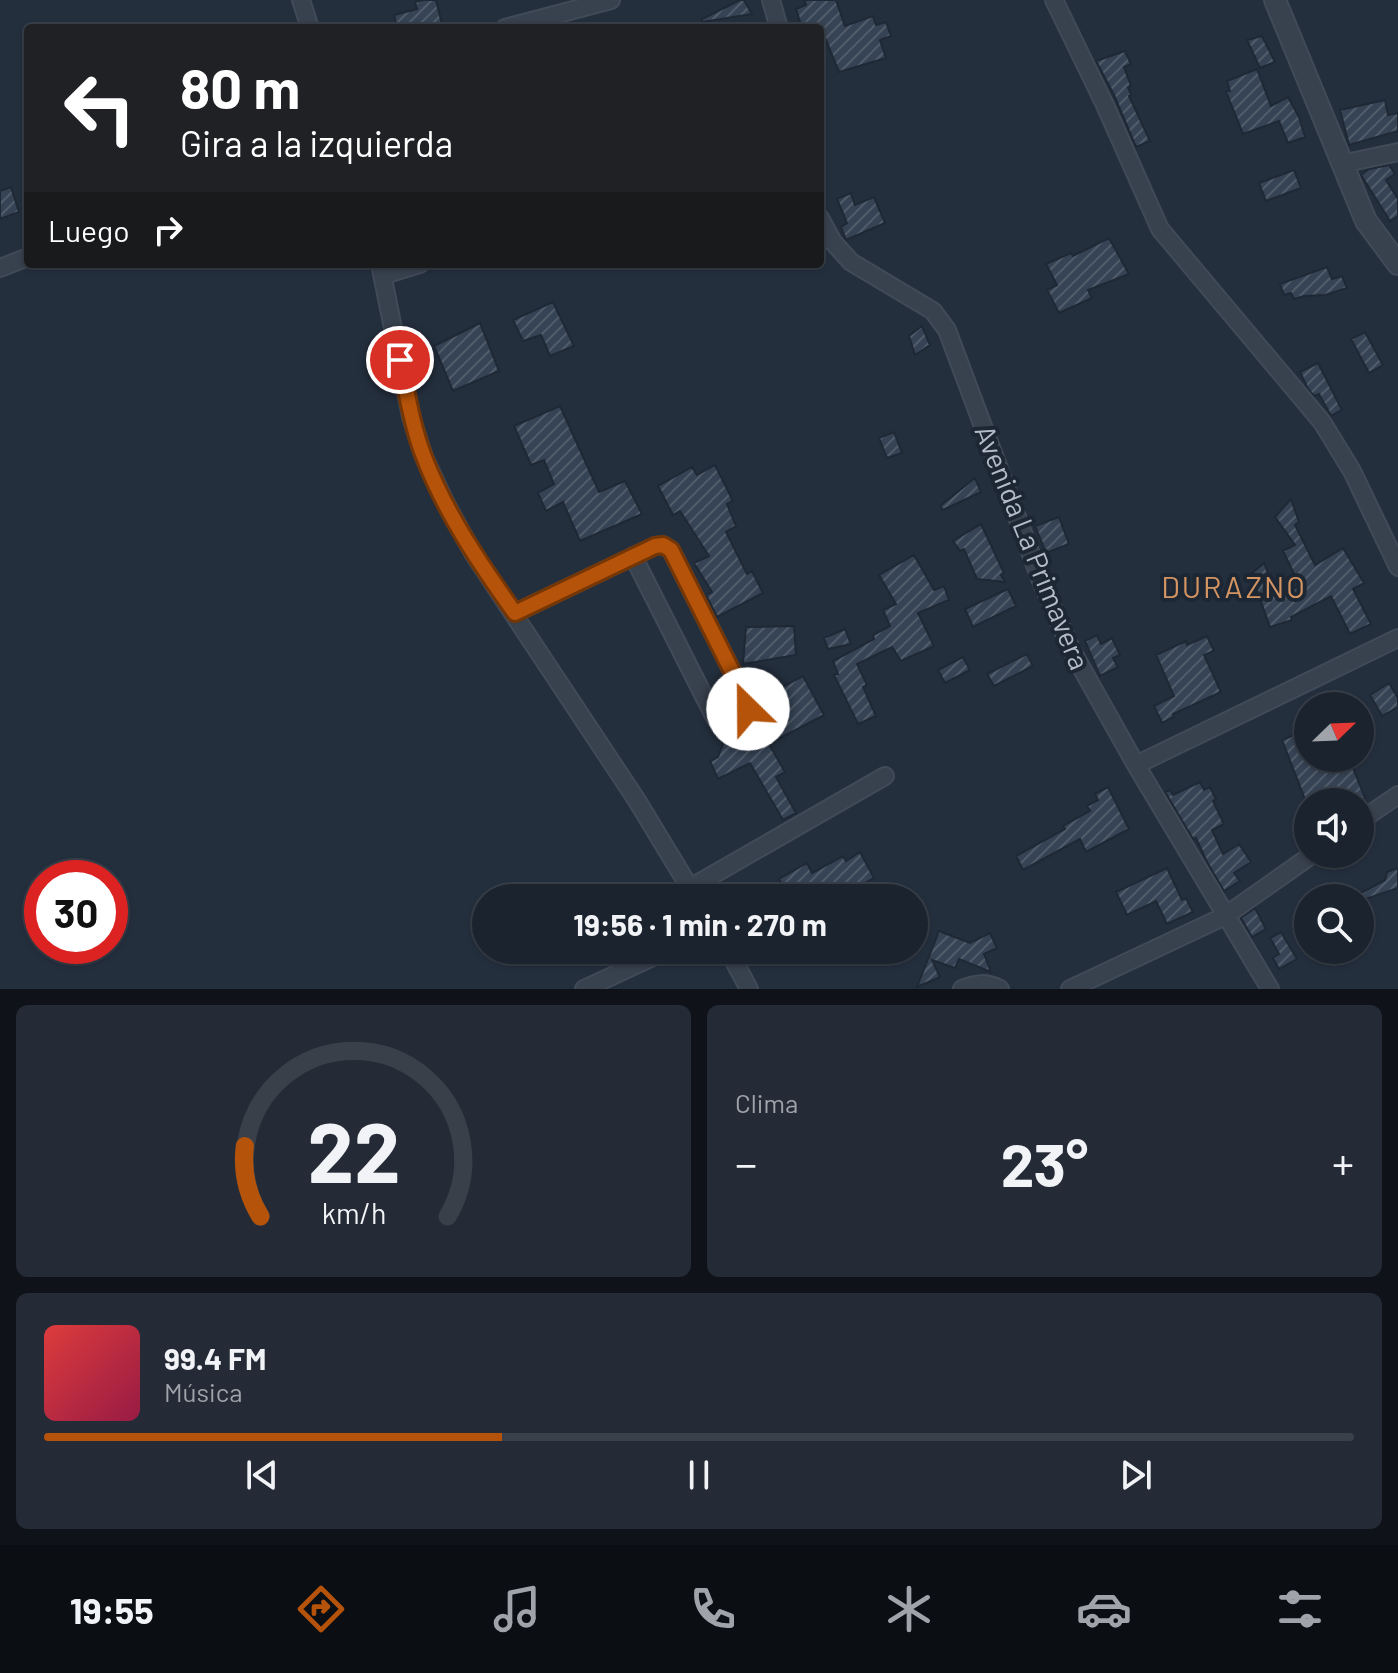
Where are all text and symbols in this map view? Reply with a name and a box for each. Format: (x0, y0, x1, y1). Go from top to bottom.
text: 80 m (180, 53, 300, 120)
icon: left (48, 56, 152, 160)
text: Gira a la izquierda (180, 121, 453, 164)
icon: right (146, 208, 190, 252)
text: Luego (48, 212, 130, 248)
pin (366, 326, 434, 394)
icon: arrive (378, 338, 422, 382)
street label: Avenida La Primavera (968, 420, 1098, 674)
district label: DURAZNO (1161, 568, 1307, 604)
position arrow (706, 667, 790, 751)
north arrow (1294, 692, 1374, 772)
map controls (1294, 692, 1374, 964)
button: sound (1294, 788, 1374, 868)
speed limit sign: 30 (24, 860, 128, 964)
button: search (1294, 884, 1374, 964)
text: 19:56 · 1 min · 270 m (573, 906, 827, 942)
text: Clima (735, 1087, 798, 1118)
text: 22 (307, 1100, 400, 1200)
text: 23° (1001, 1127, 1088, 1199)
text: − (735, 1136, 757, 1189)
text: + (1332, 1136, 1354, 1189)
text: km/h (321, 1195, 386, 1230)
text: 99.4 FM (164, 1340, 266, 1376)
text: Música (164, 1376, 243, 1407)
icon: previous (240, 1453, 284, 1497)
icon: pause (677, 1453, 721, 1497)
icon: next (1114, 1453, 1158, 1497)
icon: directions (293, 1581, 349, 1637)
icon: music (489, 1581, 545, 1637)
icon: phone (685, 1581, 741, 1637)
icon: climate (881, 1581, 937, 1637)
icon: car (1076, 1581, 1132, 1637)
icon: filters (1272, 1581, 1328, 1637)
text: 19:55 (70, 1588, 154, 1631)

